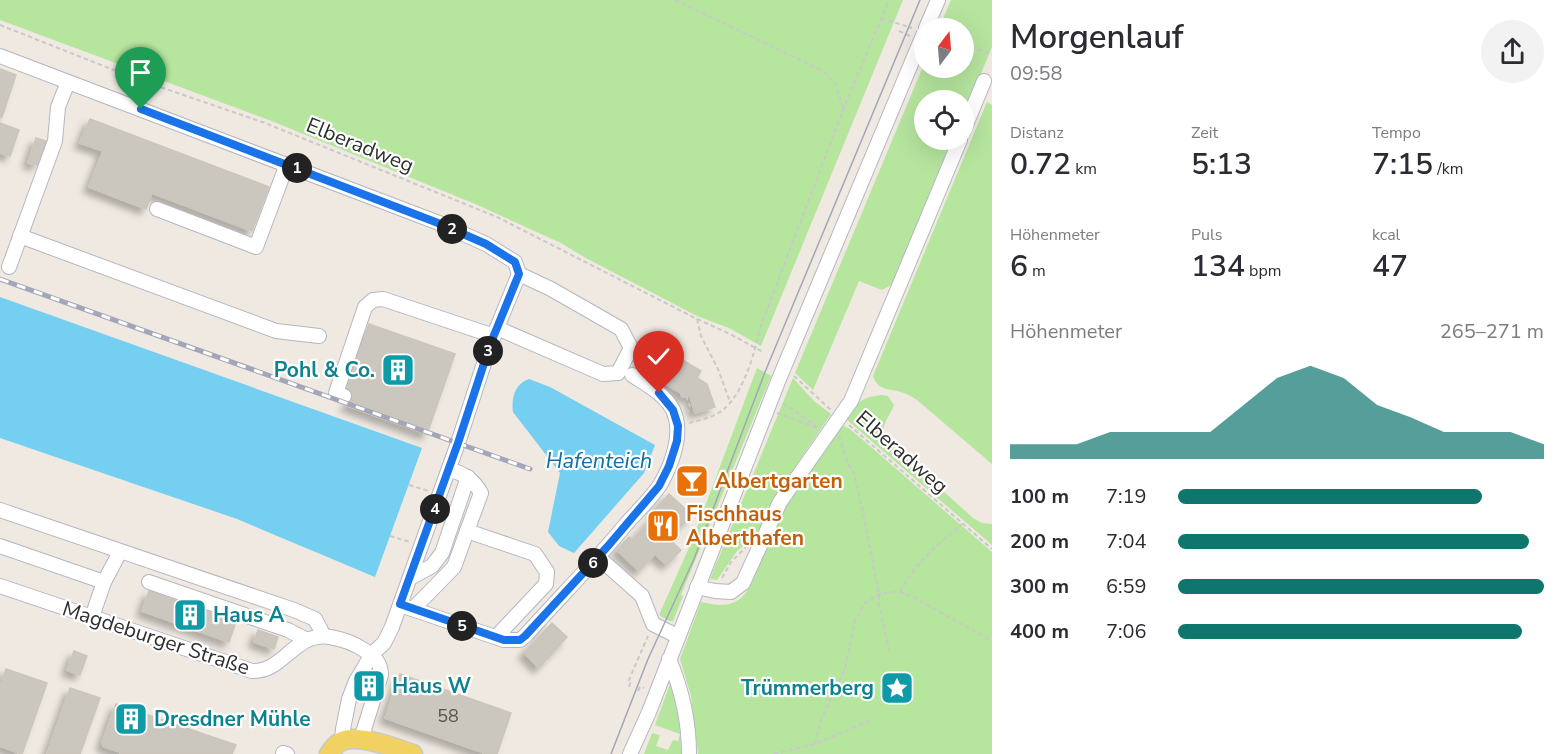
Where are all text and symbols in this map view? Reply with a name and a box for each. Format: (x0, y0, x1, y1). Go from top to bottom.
text: Morgenlauf (1010, 15, 1184, 60)
north arrow (914, 18, 974, 78)
map controls (914, 18, 974, 150)
button: share (1481, 20, 1544, 83)
pin (115, 47, 166, 109)
icon: arrive (124, 56, 157, 89)
text: 09:58 (1010, 60, 1063, 87)
button: locate (914, 90, 974, 150)
street label: Elberadweg (302, 111, 418, 179)
text: Distanz (1010, 122, 1064, 144)
text: Zeit (1191, 122, 1218, 144)
text: Tempo (1372, 122, 1421, 144)
text: 0.72 (1010, 144, 1071, 185)
text: 5:13 (1191, 144, 1252, 185)
text: 7:15 (1372, 144, 1433, 185)
pin: 1 (282, 153, 312, 183)
text: 1 (292, 157, 302, 179)
text: km (1071, 158, 1097, 180)
text: /km (1433, 158, 1463, 180)
pin: 2 (437, 214, 467, 244)
text: 2 (447, 218, 457, 240)
text: Höhenmeter (1010, 224, 1100, 246)
text: Puls (1191, 224, 1222, 246)
text: kcal (1372, 224, 1400, 246)
text: 6 (1010, 246, 1028, 287)
text: 134 (1191, 246, 1245, 287)
text: 47 (1372, 246, 1408, 287)
text: m (1028, 260, 1046, 282)
text: bpm (1245, 260, 1281, 282)
text: Höhenmeter (1010, 318, 1122, 345)
text: 265–271 m (1440, 318, 1544, 345)
pin (633, 331, 684, 393)
pin: 3 (473, 336, 503, 366)
text: 3 (483, 340, 493, 362)
icon: check (642, 340, 675, 373)
building icon: Pohl & Co. (380, 352, 416, 388)
place label: Pohl & Co. (274, 356, 375, 384)
street label: Elberadweg (850, 404, 954, 500)
water label: Hafenteich (546, 446, 652, 476)
bar icon: Albertgarten (674, 463, 710, 499)
place label: Albertgarten (715, 467, 843, 495)
text: 100 m (1010, 483, 1069, 510)
text: 7:19 (1106, 483, 1147, 510)
pin: 4 (420, 494, 450, 524)
text: 4 (430, 498, 440, 520)
place label: Fischhaus Alberthafen (686, 500, 804, 552)
restaurant icon: Fischhaus Alberthafen (645, 508, 681, 544)
text: 200 m (1010, 528, 1069, 555)
text: 7:04 (1106, 528, 1147, 555)
pin: 6 (578, 548, 608, 578)
text: 6 (588, 552, 598, 574)
text: 300 m (1010, 573, 1069, 600)
text: 6:59 (1106, 573, 1147, 600)
street label: Magdeburger Straße (59, 594, 253, 682)
building icon: Haus A (172, 597, 208, 633)
place label: Haus A (213, 601, 285, 629)
pin: 5 (447, 611, 477, 641)
text: 5 (457, 615, 467, 637)
text: 400 m (1010, 618, 1069, 645)
text: 7:06 (1106, 618, 1147, 645)
building icon: Haus W (351, 668, 387, 704)
place icon: Trümmerberg (879, 670, 915, 706)
place label: Haus W (392, 672, 471, 700)
place label: Trümmerberg (741, 674, 874, 702)
building icon: Dresdner Mühle (113, 701, 149, 737)
house number: 58 (437, 704, 459, 728)
place label: Dresdner Mühle (154, 705, 311, 733)

